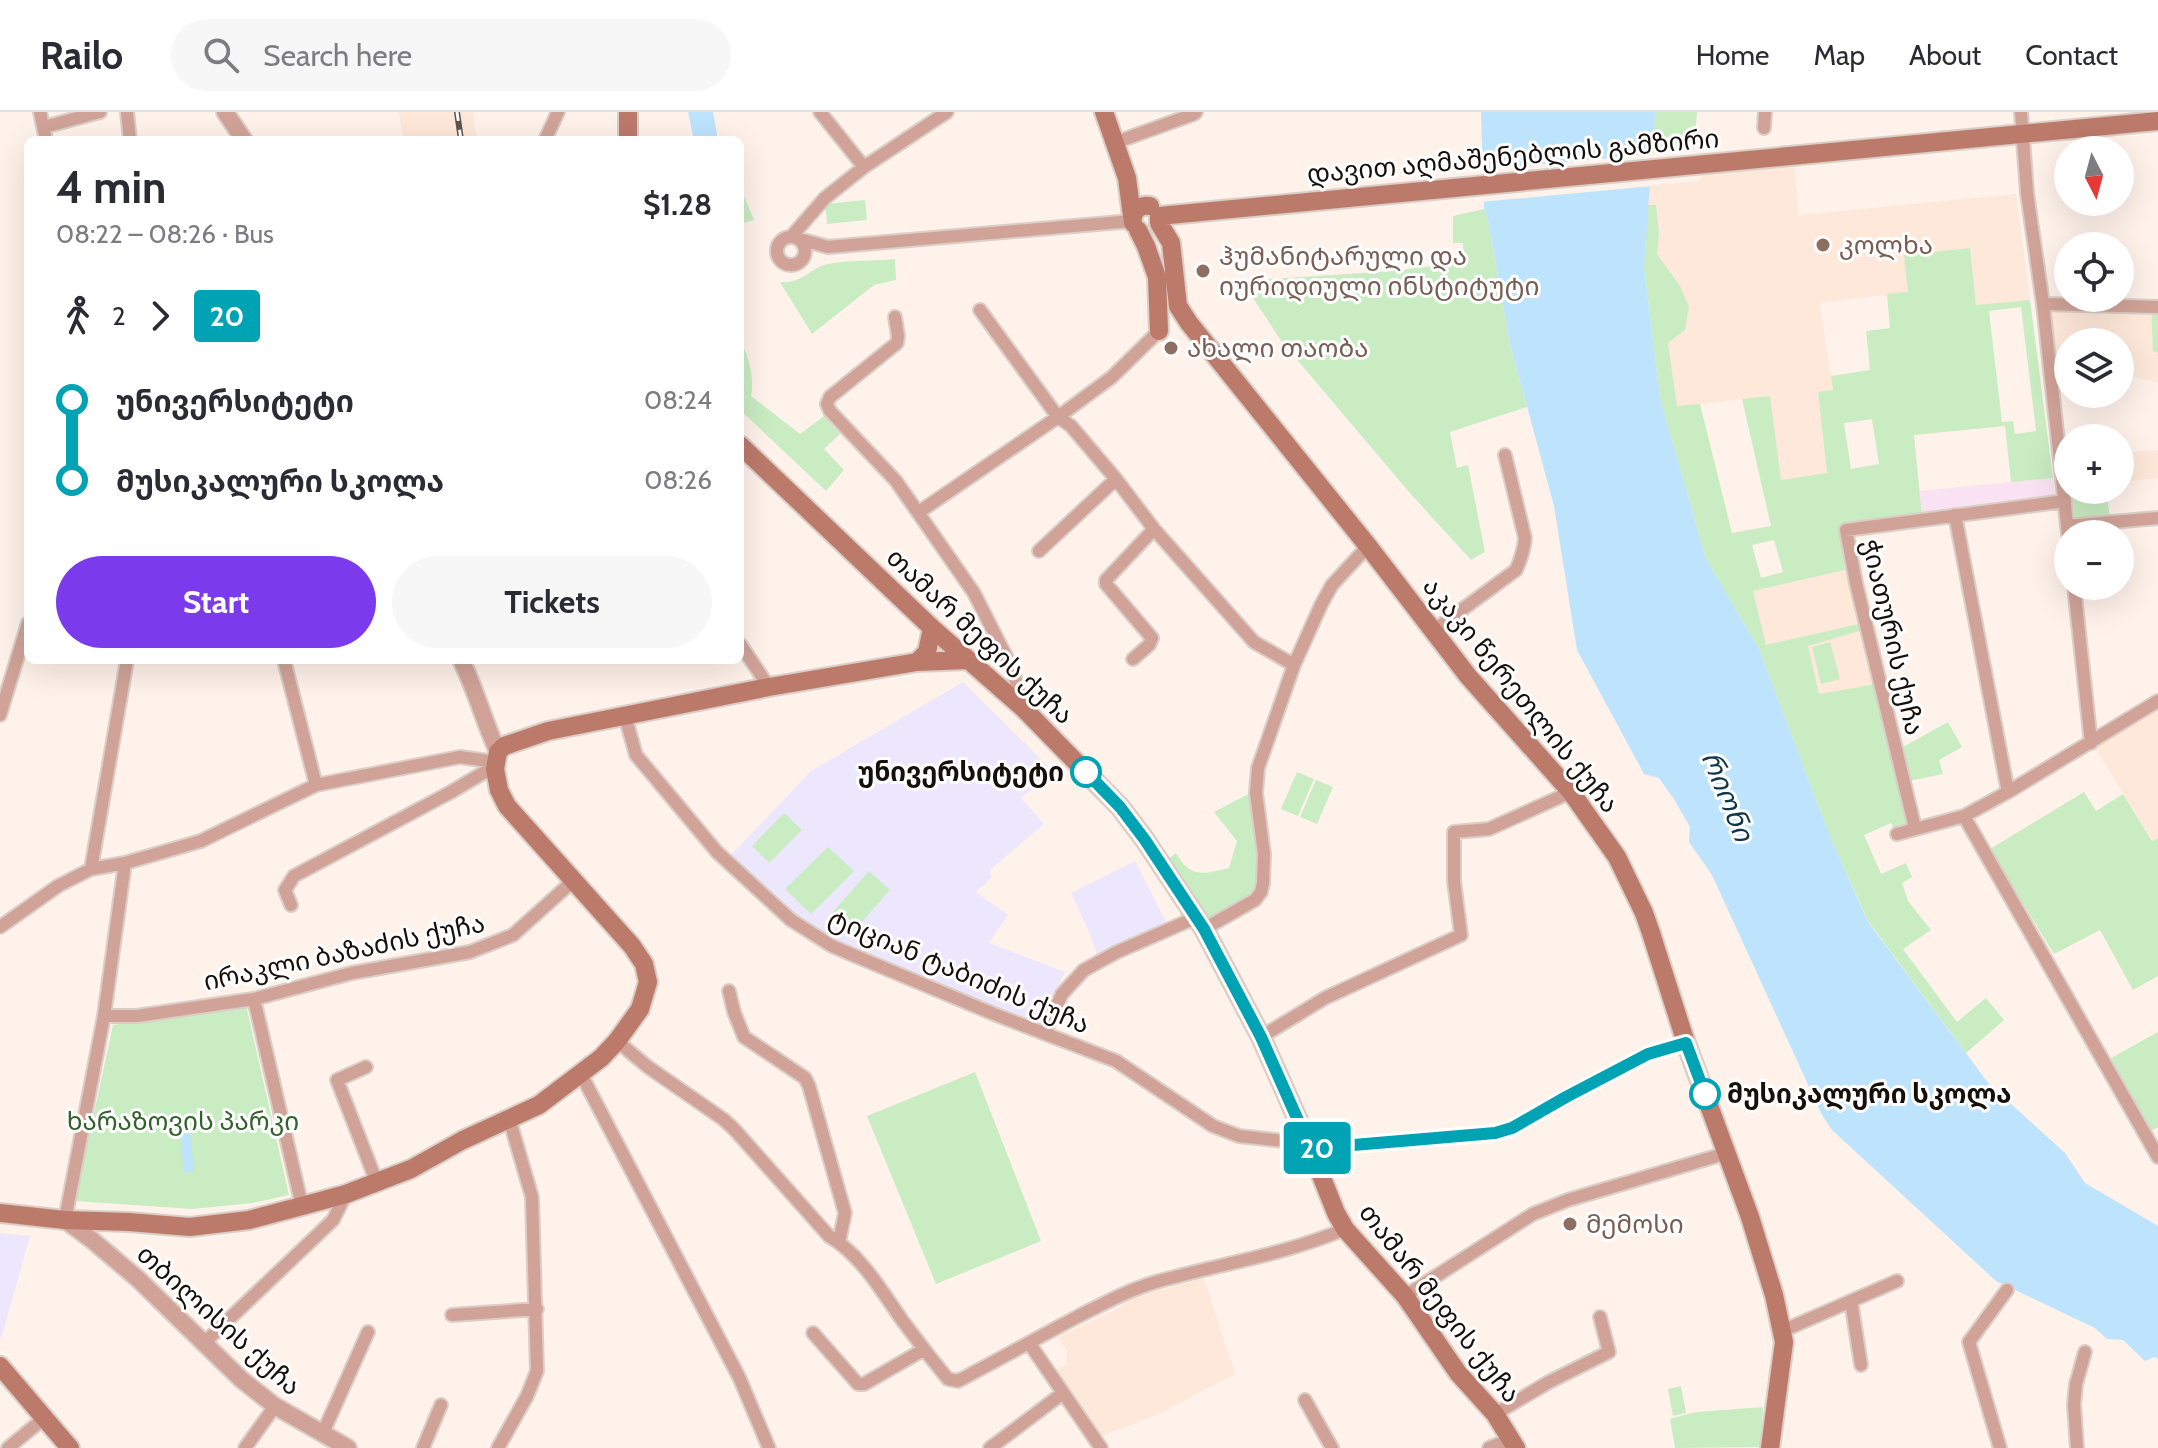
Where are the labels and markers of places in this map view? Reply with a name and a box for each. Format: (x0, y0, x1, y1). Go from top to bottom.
place label: კოლხა (1839, 229, 1933, 261)
marker: კოლხა (1814, 236, 1832, 254)
place label: ჰუმანიტარული და იურიდიული ინსტიტუტი (1219, 240, 1539, 302)
marker: ჰუმანიტარული და იურიდიული ინსტიტუტი (1194, 262, 1212, 280)
place label: ახალი თაობა (1187, 332, 1368, 364)
marker: ახალი თაობა (1162, 339, 1180, 357)
place label: უნივერსიტეტი (858, 756, 1064, 788)
marker: უნივერსიტეტი (1071, 757, 1101, 787)
place label: მუსიკალური სკოლა (1727, 1078, 2011, 1110)
marker: მუსიკალური სკოლა (1690, 1079, 1720, 1109)
place label: მემოსი (1586, 1208, 1684, 1240)
marker: მემოსი (1561, 1215, 1579, 1233)

